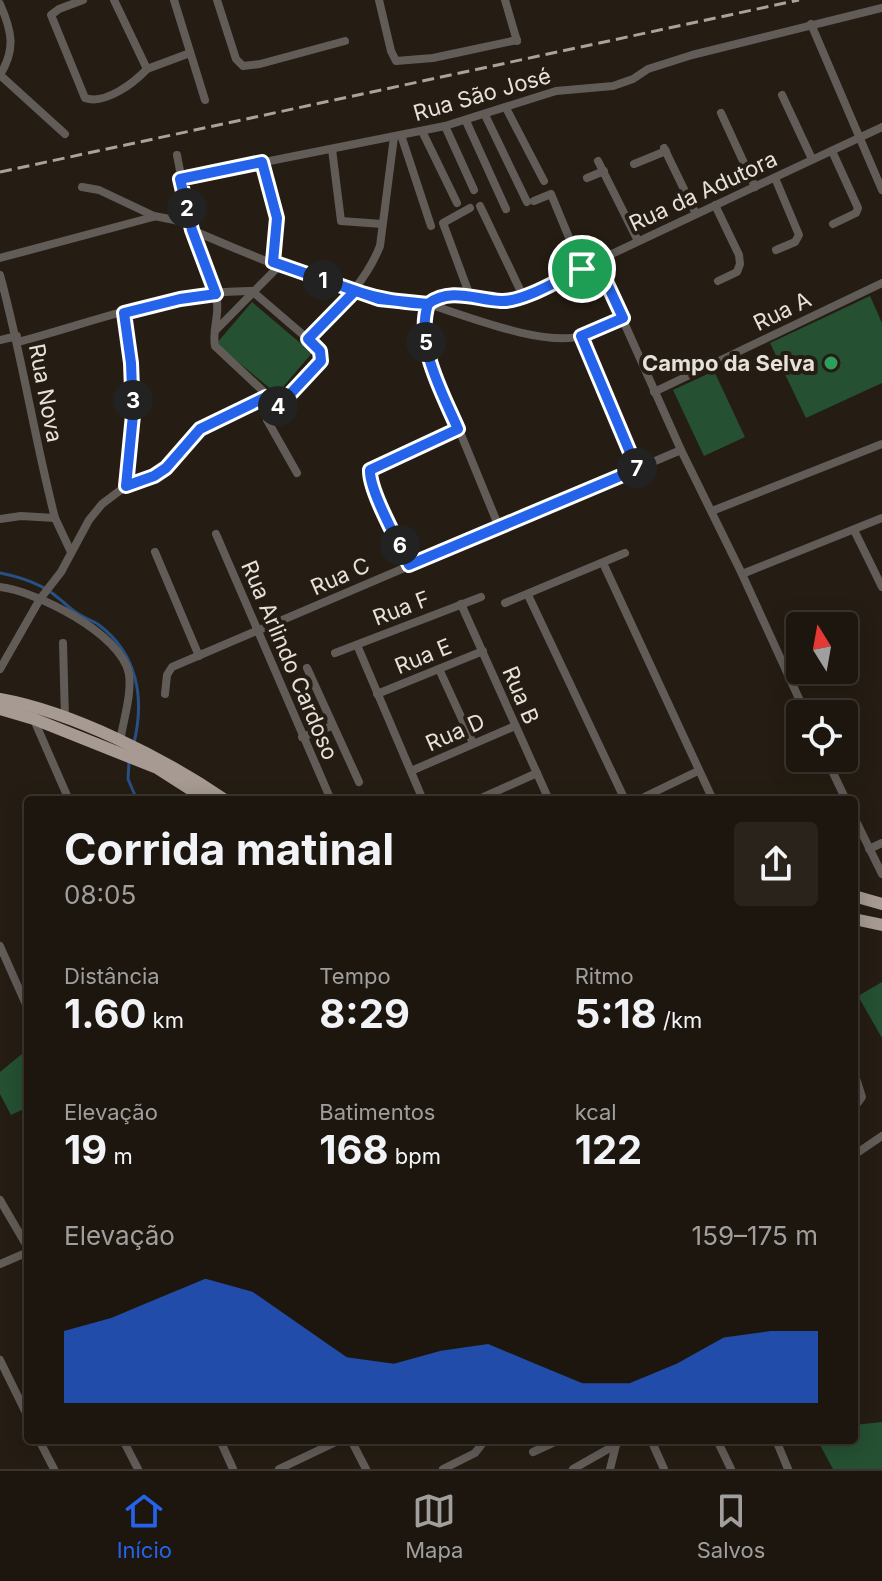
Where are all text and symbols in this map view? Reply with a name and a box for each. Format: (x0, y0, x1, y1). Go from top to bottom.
street label: Rua São José (410, 62, 554, 126)
street label: Rua da Adutora (625, 145, 781, 237)
pin: 2 (167, 188, 207, 228)
text: 2 (180, 195, 194, 221)
pin (548, 235, 616, 303)
icon: arrive (560, 247, 604, 291)
pin: 1 (303, 260, 343, 300)
text: 1 (318, 267, 328, 293)
street label: Rua A (749, 286, 815, 336)
pin: 5 (406, 322, 446, 362)
text: 5 (419, 329, 433, 355)
street label: Rua Nova (24, 342, 68, 444)
place label: Campo da Selva (642, 350, 815, 376)
marker: Campo da Selva (822, 354, 840, 372)
pin: 3 (113, 380, 153, 420)
pin: 4 (258, 386, 298, 426)
text: 3 (126, 387, 140, 413)
text: 4 (271, 393, 285, 419)
pin: 7 (617, 448, 657, 488)
text: 7 (631, 455, 643, 481)
pin: 6 (380, 525, 420, 565)
text: 6 (393, 532, 407, 558)
street label: Rua C (306, 552, 374, 600)
street label: Rua Arlindo Cardoso (236, 557, 344, 763)
street label: Rua F (369, 585, 433, 631)
north arrow (786, 612, 858, 684)
map controls (786, 612, 858, 772)
street label: Rua E (391, 633, 455, 679)
street label: Rua B (497, 662, 545, 728)
button: locate (786, 700, 858, 772)
street label: Rua D (422, 708, 488, 756)
text: Corrida matinal (64, 822, 394, 876)
button: share (734, 822, 818, 906)
text: 08:05 (64, 879, 136, 910)
text: Distância (64, 963, 160, 989)
text: Tempo (319, 963, 391, 989)
text: Ritmo (575, 963, 634, 989)
text: 1.60 (64, 989, 146, 1038)
text: 8:29 (319, 989, 410, 1038)
text: 5:18 (575, 989, 657, 1038)
text: km (146, 1007, 184, 1033)
text: /km (657, 1007, 702, 1033)
text: Elevação (64, 1099, 158, 1125)
text: Batimentos (319, 1099, 435, 1125)
text: kcal (575, 1099, 617, 1125)
text: 19 (64, 1125, 107, 1174)
text: 168 (319, 1125, 389, 1174)
text: 122 (575, 1125, 642, 1174)
text: m (107, 1143, 133, 1169)
text: bpm (389, 1143, 441, 1169)
text: Elevação (64, 1220, 175, 1251)
text: 159–175 m (692, 1220, 818, 1251)
tab: Início (117, 1489, 172, 1563)
tab: Mapa (405, 1489, 463, 1563)
tab: Salvos (697, 1489, 765, 1563)

